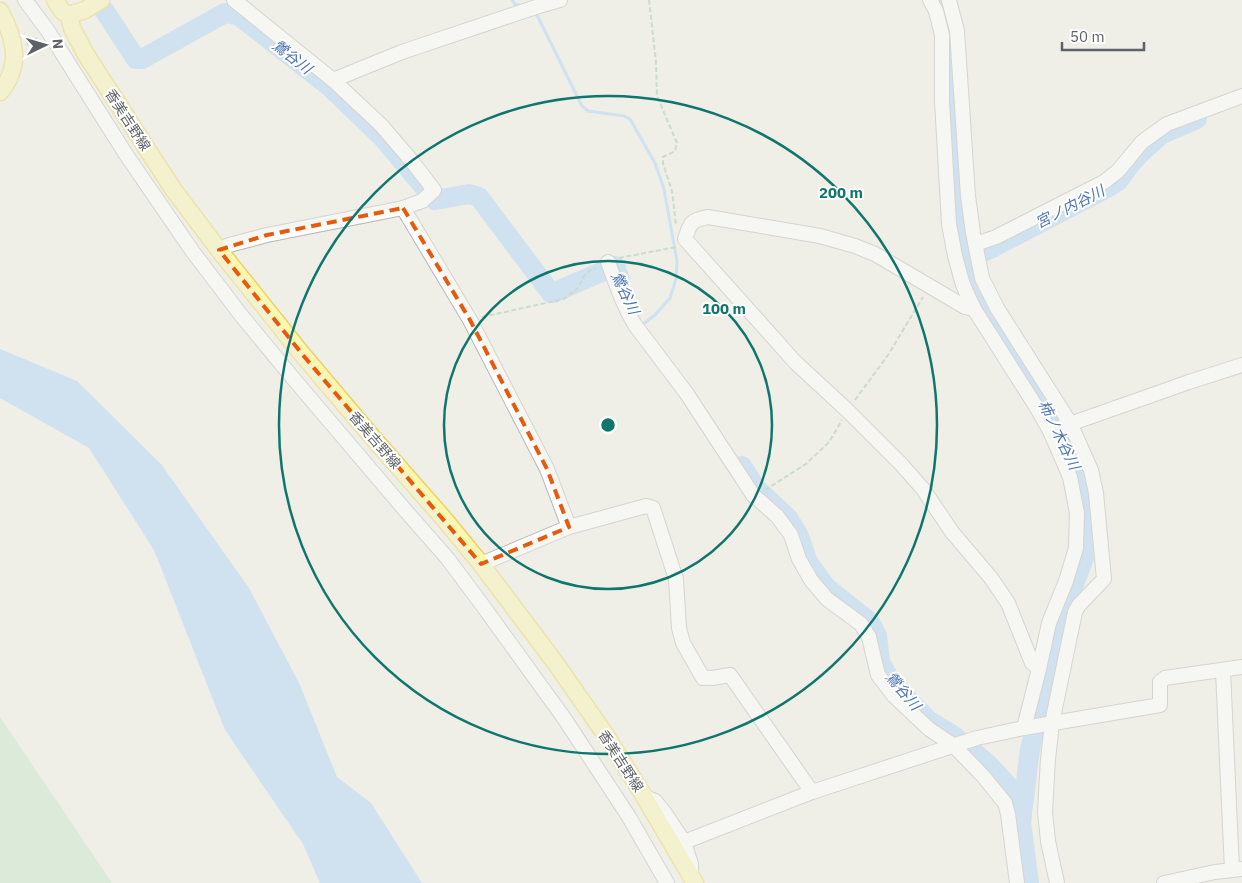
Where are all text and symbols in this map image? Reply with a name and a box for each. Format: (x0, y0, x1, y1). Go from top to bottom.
north arrow (20, 20, 70, 70)
scale bar (1062, 20, 1144, 52)
text: 50 m (1070, 27, 1105, 46)
water label: 鶯谷川 (269, 35, 317, 79)
text: N (49, 38, 67, 50)
street label: 香美吉野線 (101, 86, 155, 154)
water label: 宮ノ内谷川 (1032, 180, 1109, 232)
text: 200 m (819, 183, 863, 202)
water label: 鶯谷川 (607, 268, 644, 319)
text: 100 m (702, 299, 746, 318)
water label: 柿ノ木谷川 (1034, 397, 1085, 474)
street label: 香美吉野線 (345, 408, 405, 472)
centre of rings (599, 416, 617, 434)
water label: 鶯谷川 (882, 667, 926, 716)
street label: 香美吉野線 (594, 727, 648, 795)

